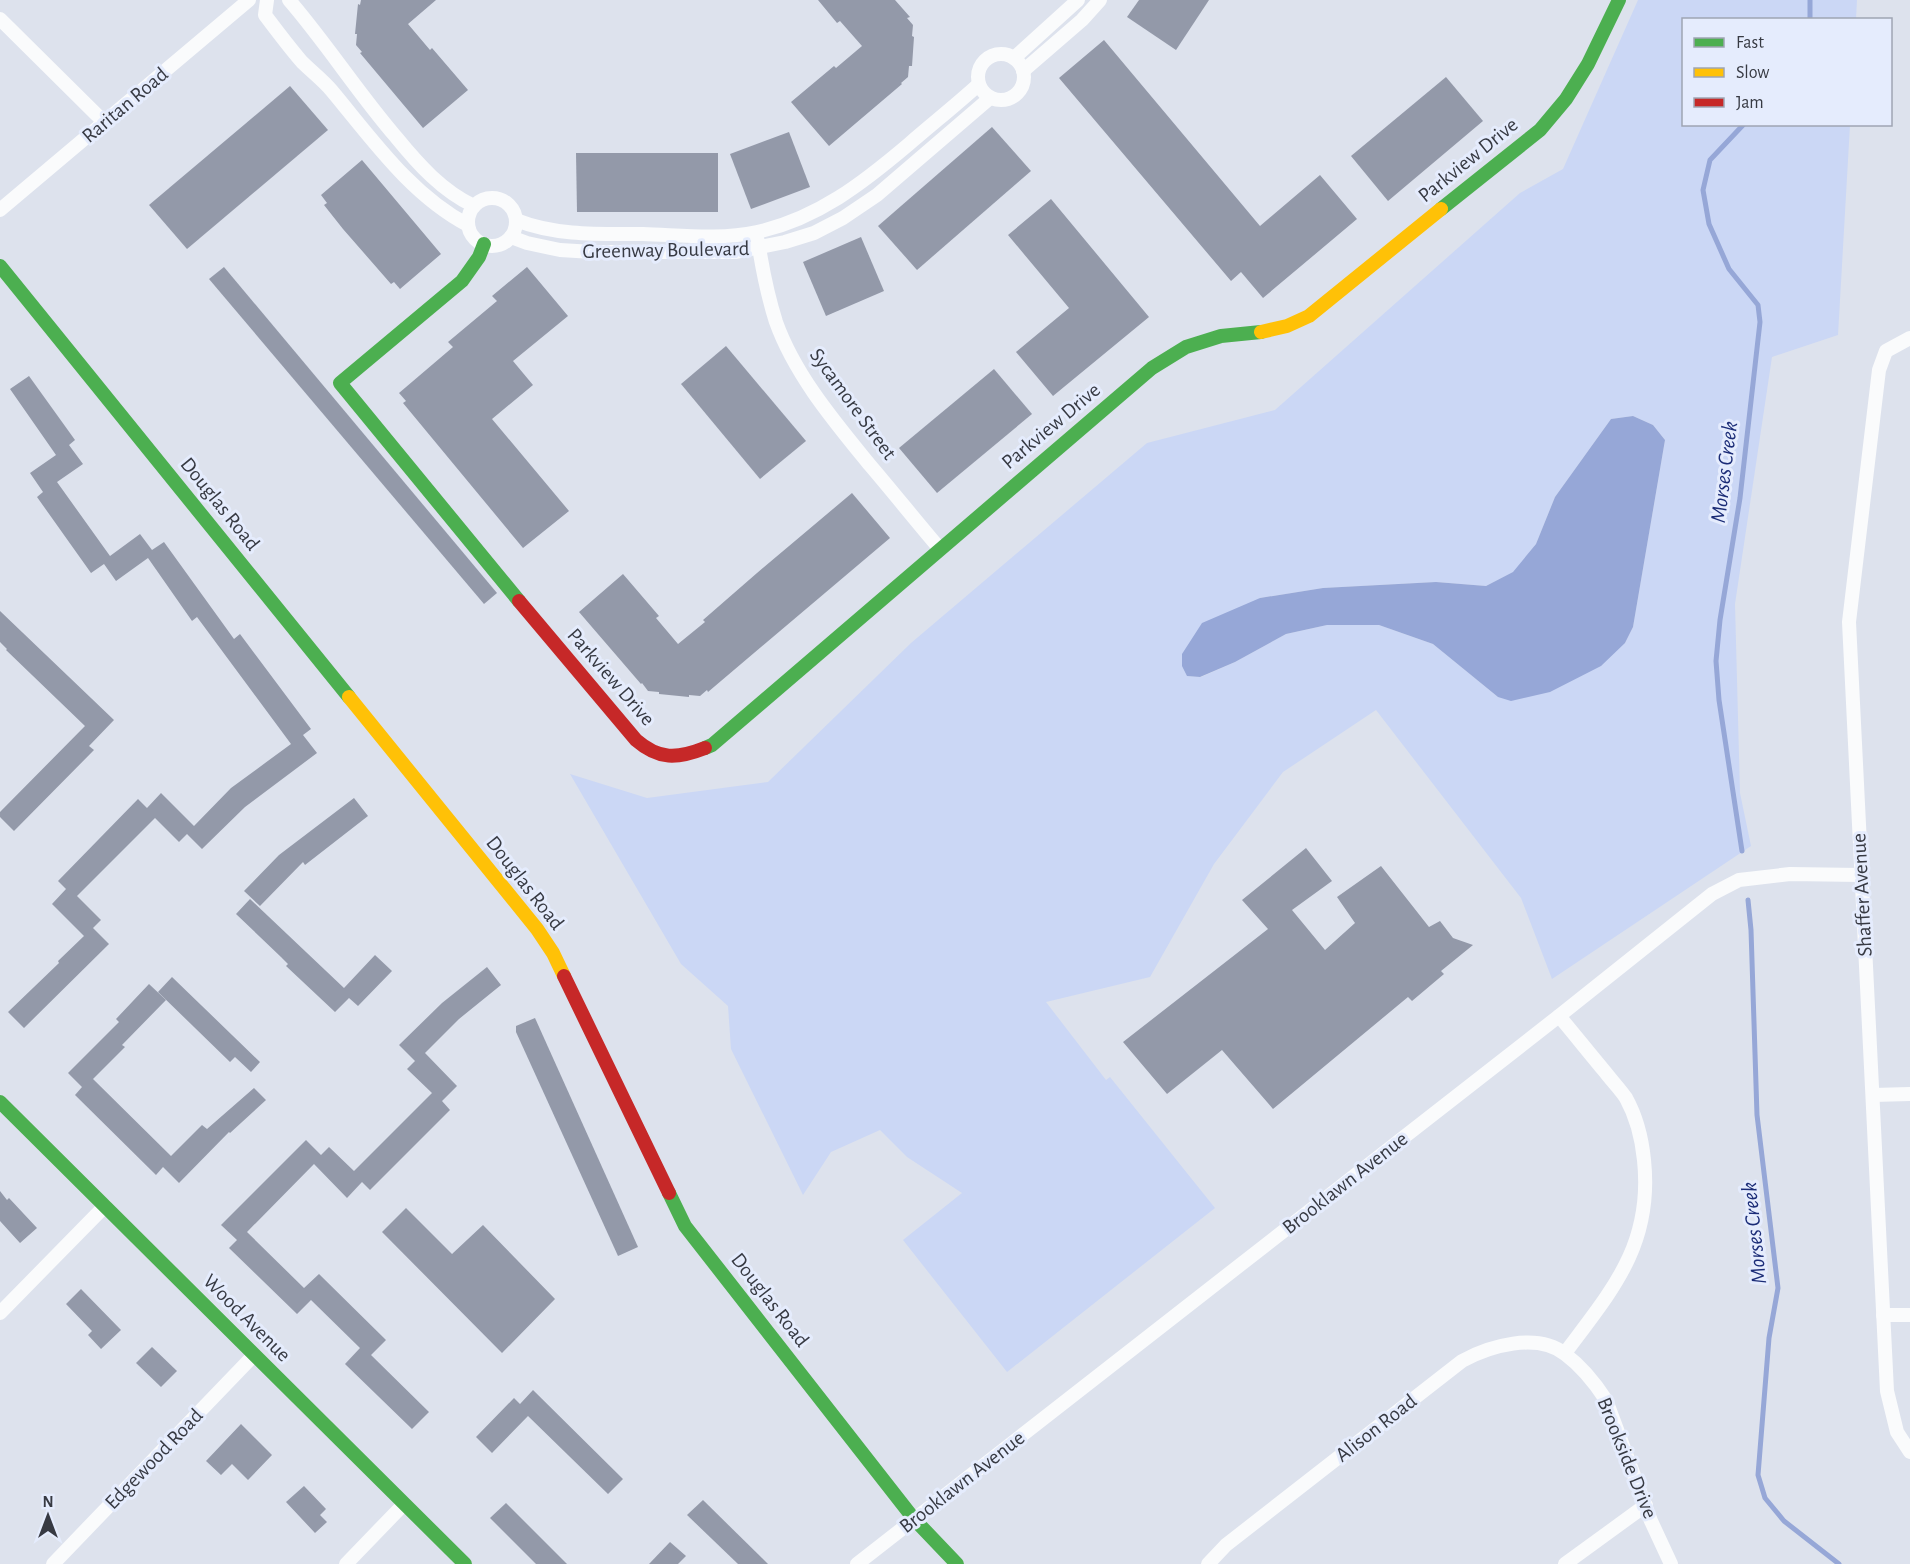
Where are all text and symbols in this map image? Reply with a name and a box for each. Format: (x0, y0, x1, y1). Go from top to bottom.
legend (1682, 18, 1892, 126)
text: Fast (1736, 34, 1764, 52)
street label: Raritan Road (78, 63, 172, 147)
text: Slow (1736, 64, 1769, 82)
text: Jam (1736, 94, 1764, 112)
street label: Parkview Drive (1414, 114, 1522, 206)
street label: Greenway Boulevard (582, 238, 750, 262)
street label: Sycamore Street (806, 345, 900, 464)
street label: Parkview Drive (998, 379, 1104, 473)
water label: Morses Creek (1707, 420, 1741, 524)
street label: Douglas Road (176, 454, 264, 554)
street label: Parkview Drive (563, 624, 659, 730)
street label: Douglas Road (482, 832, 568, 934)
street label: Shaffer Avenue (1848, 833, 1876, 957)
street label: Brooklawn Avenue (1279, 1128, 1411, 1238)
water label: Morses Creek (1738, 1181, 1770, 1285)
street label: Douglas Road (727, 1249, 813, 1351)
street label: Wood Avenue (199, 1270, 295, 1366)
street label: Alison Road (1332, 1390, 1421, 1466)
street label: Brookside Drive (1593, 1394, 1661, 1522)
street label: Edgewood Road (101, 1405, 207, 1513)
street label: Brooklawn Avenue (896, 1427, 1028, 1537)
north arrow (18, 1486, 78, 1546)
text: N (42, 1494, 54, 1510)

